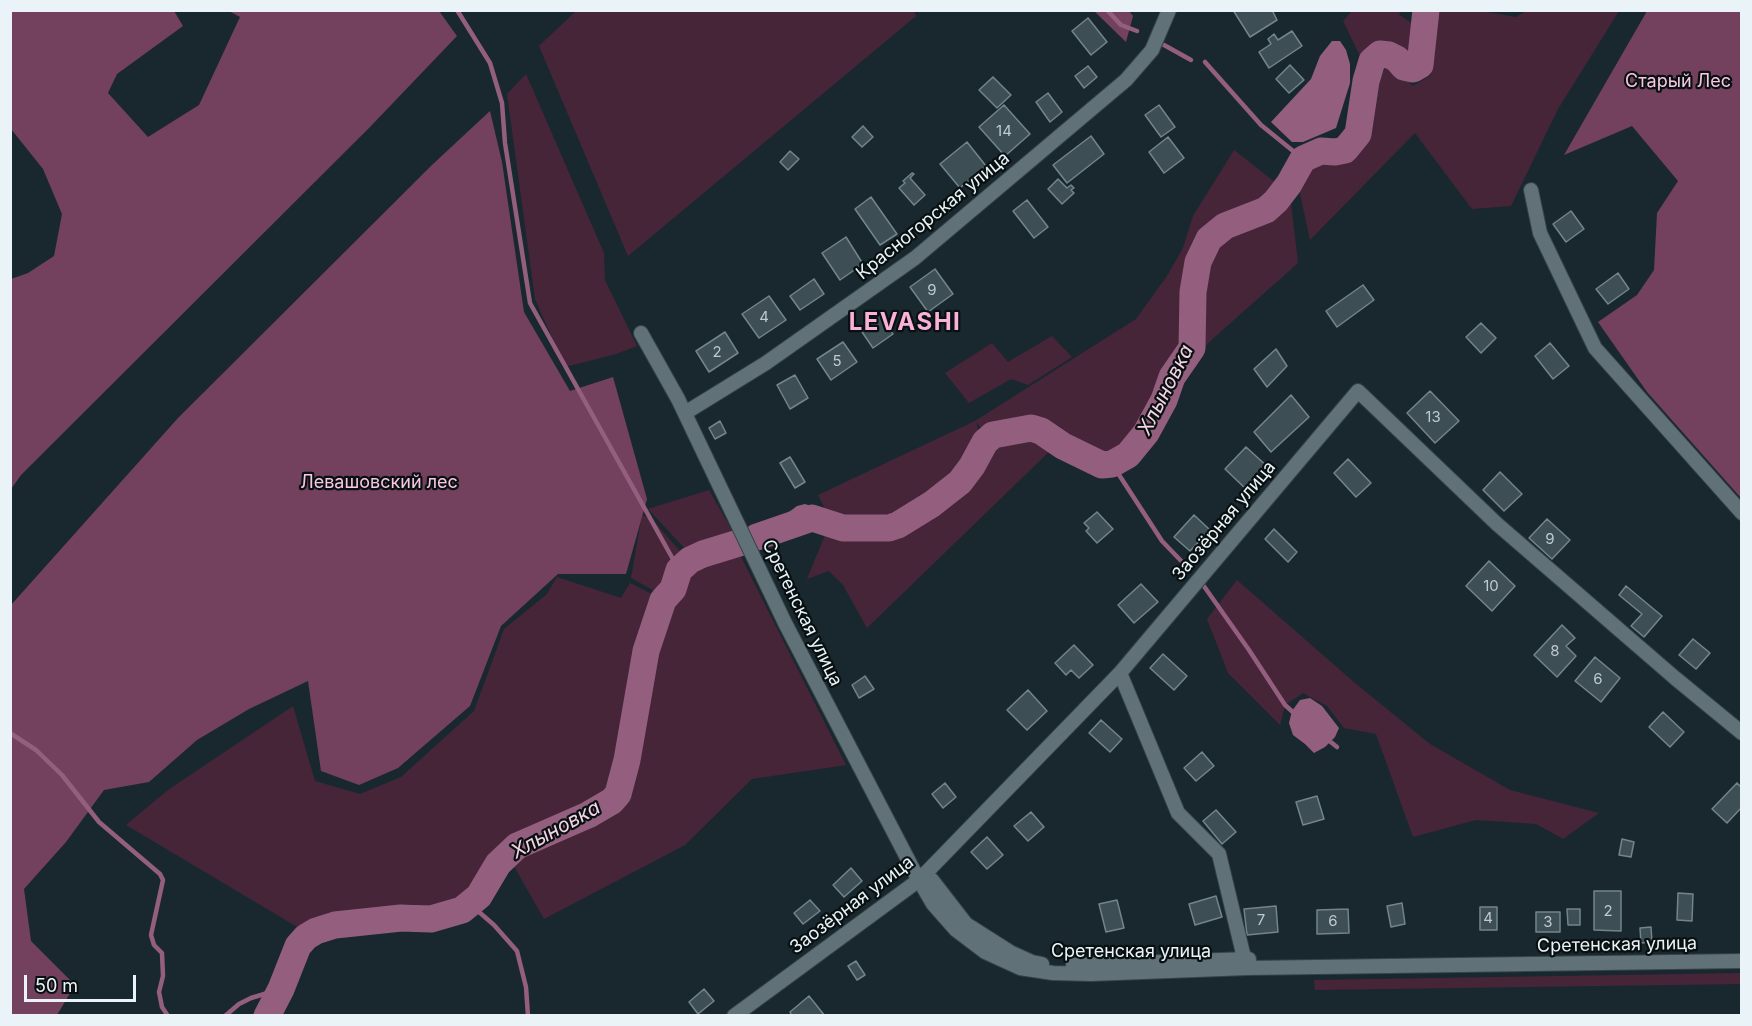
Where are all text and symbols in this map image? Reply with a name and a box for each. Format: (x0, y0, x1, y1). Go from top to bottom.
park label: Старый Лес (1625, 71, 1731, 93)
house number: 14 (996, 122, 1012, 140)
street label: Красногорская улица (852, 148, 1014, 284)
house number: 9 (927, 281, 937, 299)
house number: 4 (759, 308, 769, 326)
district label: LEVASHI (849, 309, 961, 337)
water label: Хлыновка (1133, 341, 1199, 439)
house number: 2 (712, 343, 722, 361)
house number: 5 (832, 352, 842, 370)
house number: 13 (1425, 408, 1441, 426)
street label: Заозёрная улица (1168, 457, 1280, 585)
park label: Левашовский лес (300, 472, 458, 494)
house number: 9 (1545, 530, 1555, 548)
street label: Сретенская улица (757, 536, 847, 690)
house number: 10 (1483, 577, 1499, 595)
house number: 8 (1550, 642, 1560, 660)
house number: 6 (1593, 670, 1603, 688)
water label: Хлыновка (507, 796, 605, 864)
street label: Заозёрная улица (786, 851, 918, 959)
house number: 2 (1603, 902, 1613, 920)
house number: 4 (1483, 909, 1493, 927)
house number: 7 (1257, 911, 1265, 929)
house number: 6 (1328, 912, 1338, 930)
house number: 3 (1543, 913, 1553, 931)
street label: Сретенская улица (1537, 933, 1697, 957)
street label: Сретенская улица (1051, 941, 1211, 963)
scale bar (27, 963, 140, 1001)
text: 50 m (35, 975, 78, 996)

